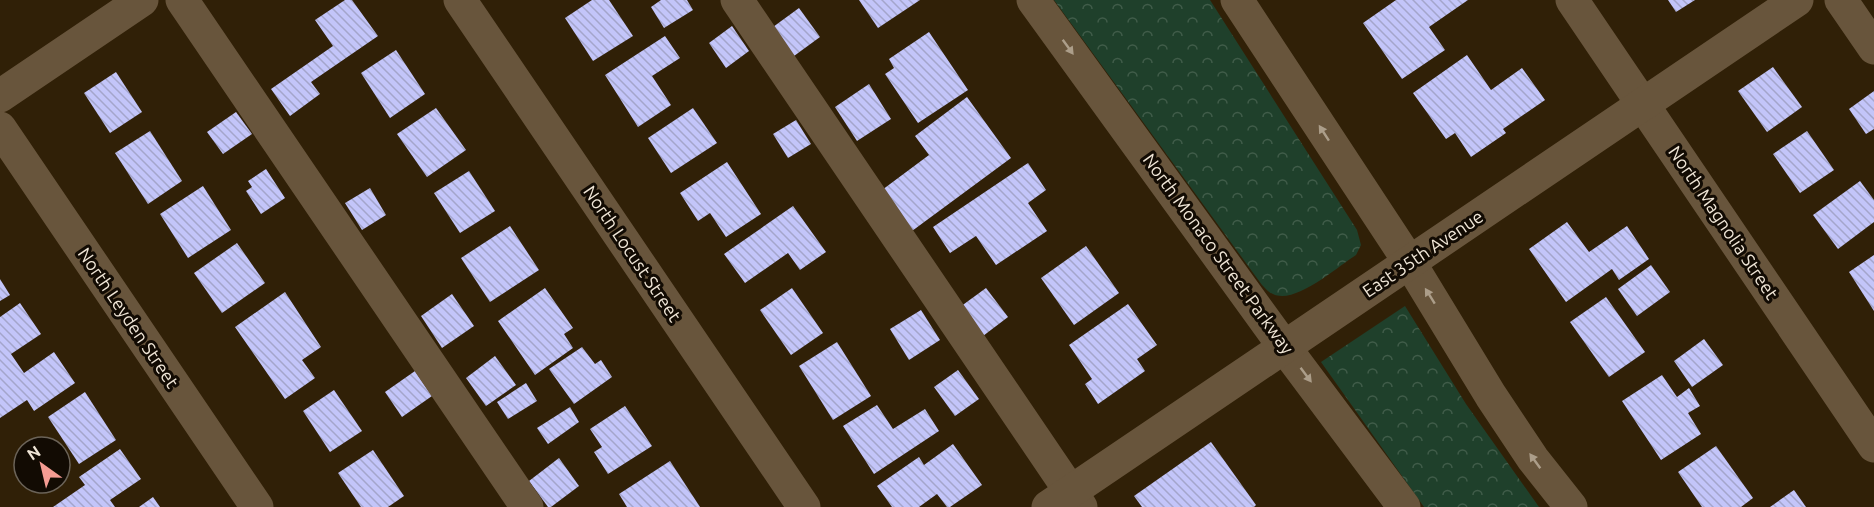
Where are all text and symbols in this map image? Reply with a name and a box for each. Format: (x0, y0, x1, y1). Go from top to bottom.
one-way arrow (1061, 40, 1073, 55)
one-way arrow (1319, 125, 1330, 141)
street label: North Magnolia Street (1665, 142, 1783, 303)
street label: North Monaco Street Parkway (1139, 149, 1298, 358)
street label: North Locust Street (580, 182, 686, 325)
street label: East 35th Avenue (1358, 206, 1486, 301)
street label: North Leyden Street (75, 244, 183, 391)
one-way arrow (1424, 288, 1435, 305)
one-way arrow (1299, 367, 1312, 383)
north arrow (12, 435, 72, 495)
text: N (24, 442, 44, 463)
one-way arrow (1529, 453, 1541, 469)

